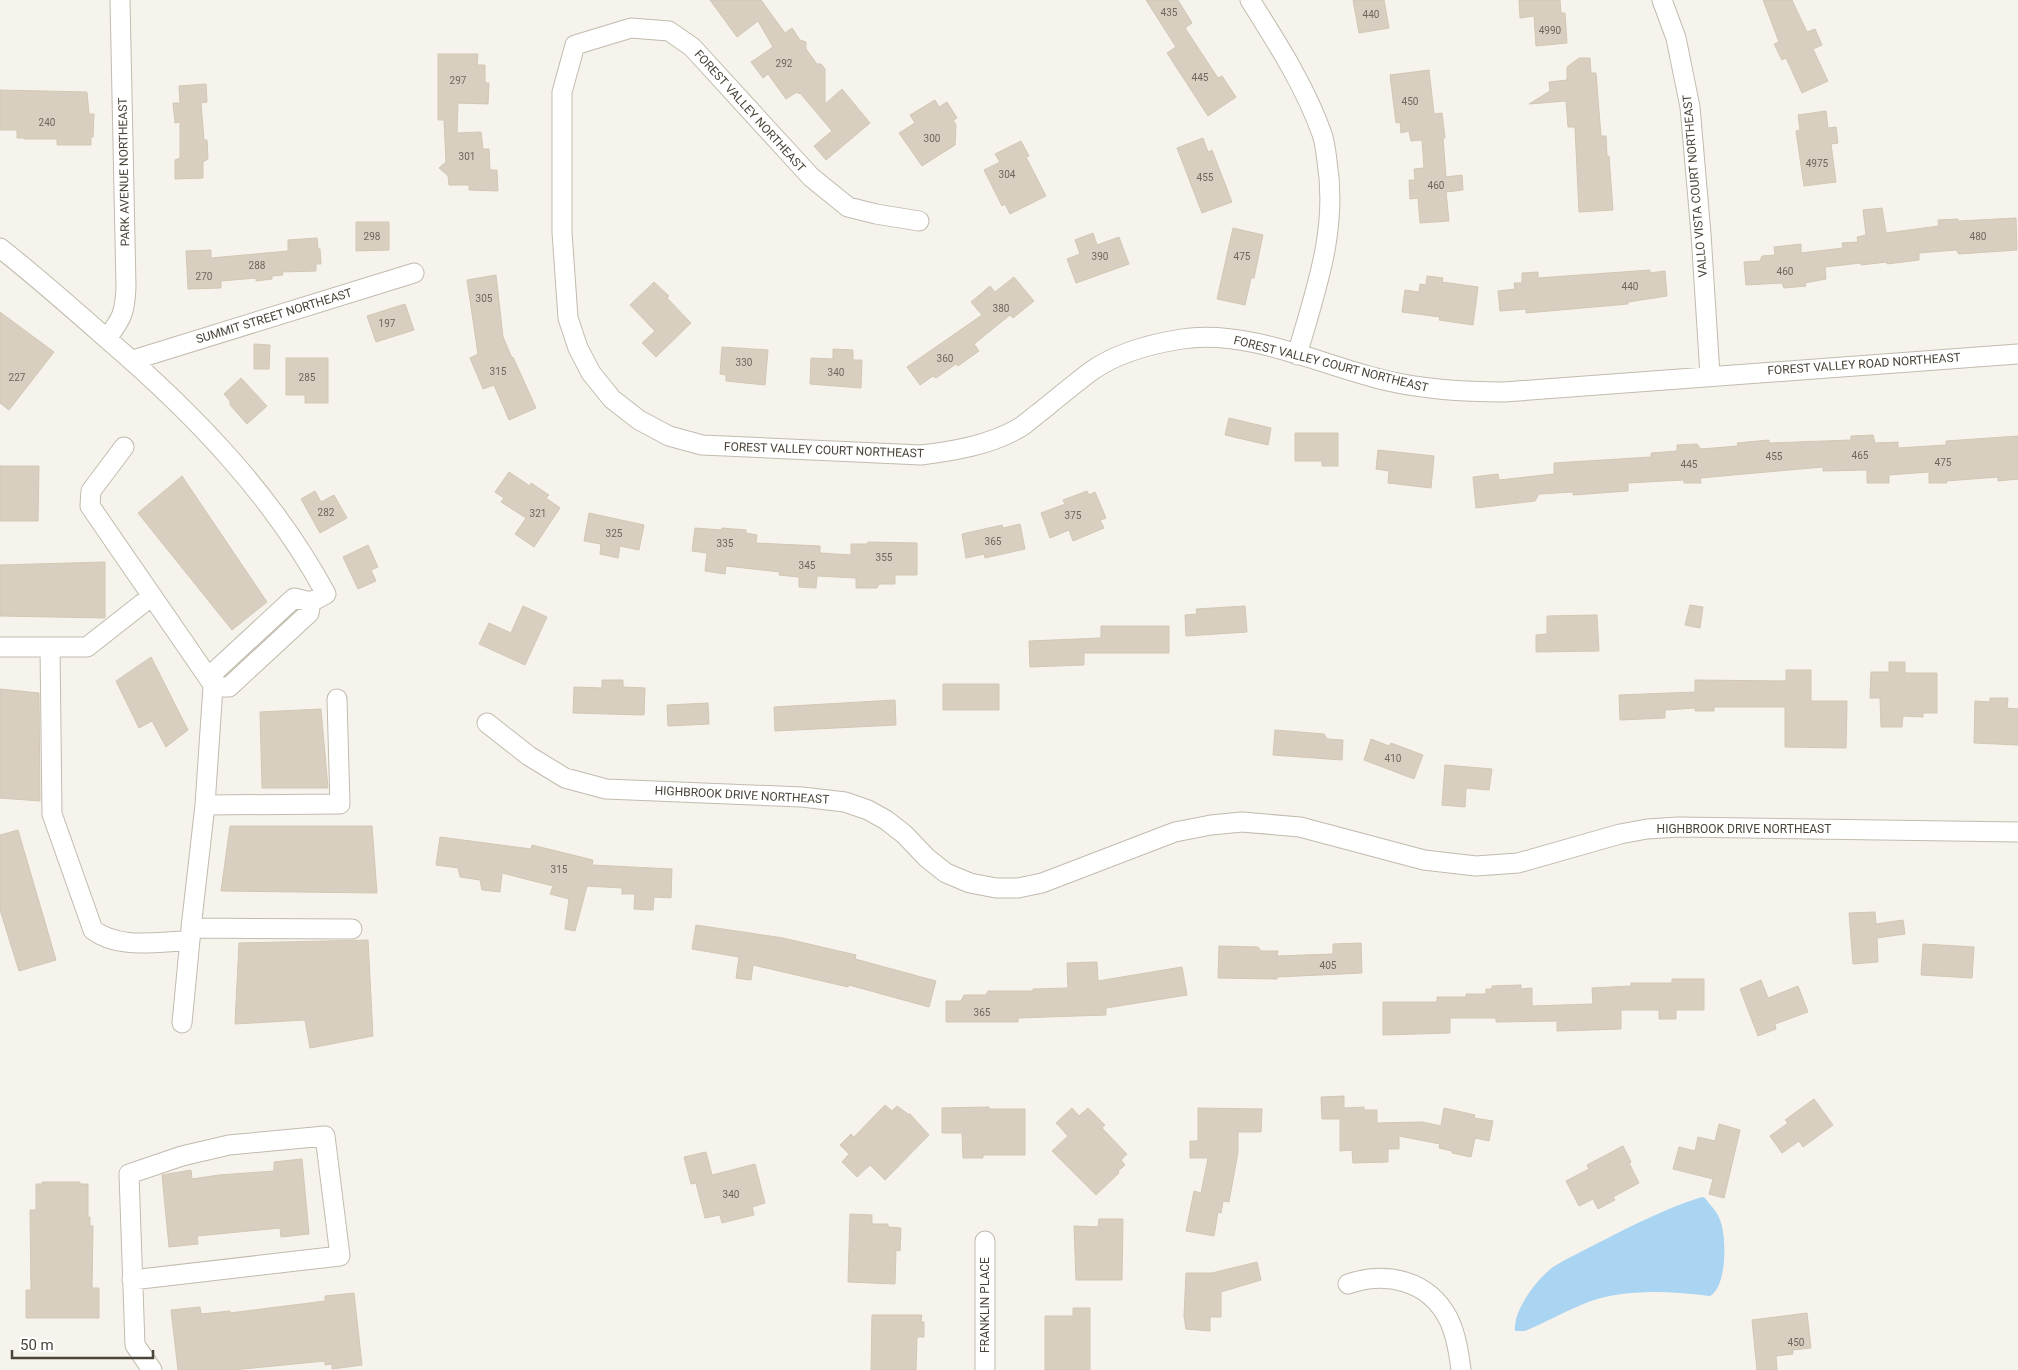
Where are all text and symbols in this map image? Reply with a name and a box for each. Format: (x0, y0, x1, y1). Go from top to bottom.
house number: 435 (1161, 7, 1178, 18)
house number: 440 (1363, 9, 1380, 20)
house number: 4990 (1539, 25, 1562, 36)
street label: FOREST VALLEY NORTHEAST (691, 47, 809, 175)
house number: 292 (776, 58, 793, 69)
house number: 445 (1192, 72, 1209, 83)
house number: 297 (450, 75, 467, 86)
street label: VALLO VISTA COURT NORTHEAST (1680, 94, 1710, 278)
house number: 450 (1402, 96, 1419, 107)
street label: PARK AVENUE NORTHEAST (116, 97, 132, 247)
house number: 240 (39, 117, 56, 128)
house number: 300 (924, 133, 941, 144)
house number: 301 (459, 151, 475, 162)
house number: 4975 (1806, 158, 1829, 169)
house number: 304 (999, 169, 1016, 180)
house number: 455 (1197, 172, 1214, 183)
house number: 460 (1428, 180, 1445, 191)
house number: 298 (364, 231, 381, 242)
house number: 480 (1970, 231, 1987, 242)
house number: 390 (1092, 251, 1109, 262)
house number: 475 (1234, 251, 1251, 262)
house number: 288 (249, 260, 266, 271)
house number: 460 (1777, 266, 1794, 277)
house number: 270 (196, 271, 213, 282)
house number: 440 (1622, 281, 1639, 292)
street label: SUMMIT STREET NORTHEAST (194, 286, 354, 346)
house number: 305 (476, 293, 493, 304)
house number: 380 (993, 303, 1010, 314)
house number: 197 (379, 318, 396, 329)
street label: FOREST VALLEY COURT NORTHEAST (1232, 333, 1430, 395)
street label: FOREST VALLEY ROAD NORTHEAST (1767, 350, 1961, 378)
house number: 360 (937, 353, 954, 364)
house number: 330 (736, 357, 753, 368)
house number: 315 (490, 366, 507, 377)
house number: 340 (828, 367, 845, 378)
house number: 227 (9, 372, 26, 383)
house number: 285 (299, 372, 316, 383)
street label: FOREST VALLEY COURT NORTHEAST (724, 440, 924, 460)
house number: 465 (1852, 450, 1869, 461)
house number: 455 (1766, 451, 1783, 462)
house number: 475 (1935, 457, 1952, 468)
house number: 445 (1681, 459, 1698, 470)
house number: 282 (318, 507, 335, 518)
house number: 321 (530, 508, 546, 519)
house number: 375 (1065, 510, 1082, 521)
house number: 325 (606, 528, 623, 539)
house number: 365 (985, 536, 1002, 547)
house number: 335 (717, 538, 734, 549)
house number: 355 (876, 552, 893, 563)
house number: 345 (799, 560, 816, 571)
house number: 410 (1385, 753, 1402, 764)
street label: HIGHBROOK DRIVE NORTHEAST (654, 783, 830, 807)
street label: HIGHBROOK DRIVE NORTHEAST (1657, 822, 1831, 836)
house number: 315 (551, 864, 568, 875)
house number: 405 (1320, 960, 1337, 971)
house number: 365 (974, 1007, 991, 1018)
house number: 340 (723, 1189, 740, 1200)
street label: FRANKLIN PLACE (978, 1257, 992, 1353)
scale bar (12, 1328, 154, 1360)
text: 50 m (20, 1336, 54, 1354)
house number: 450 (1788, 1337, 1805, 1348)

